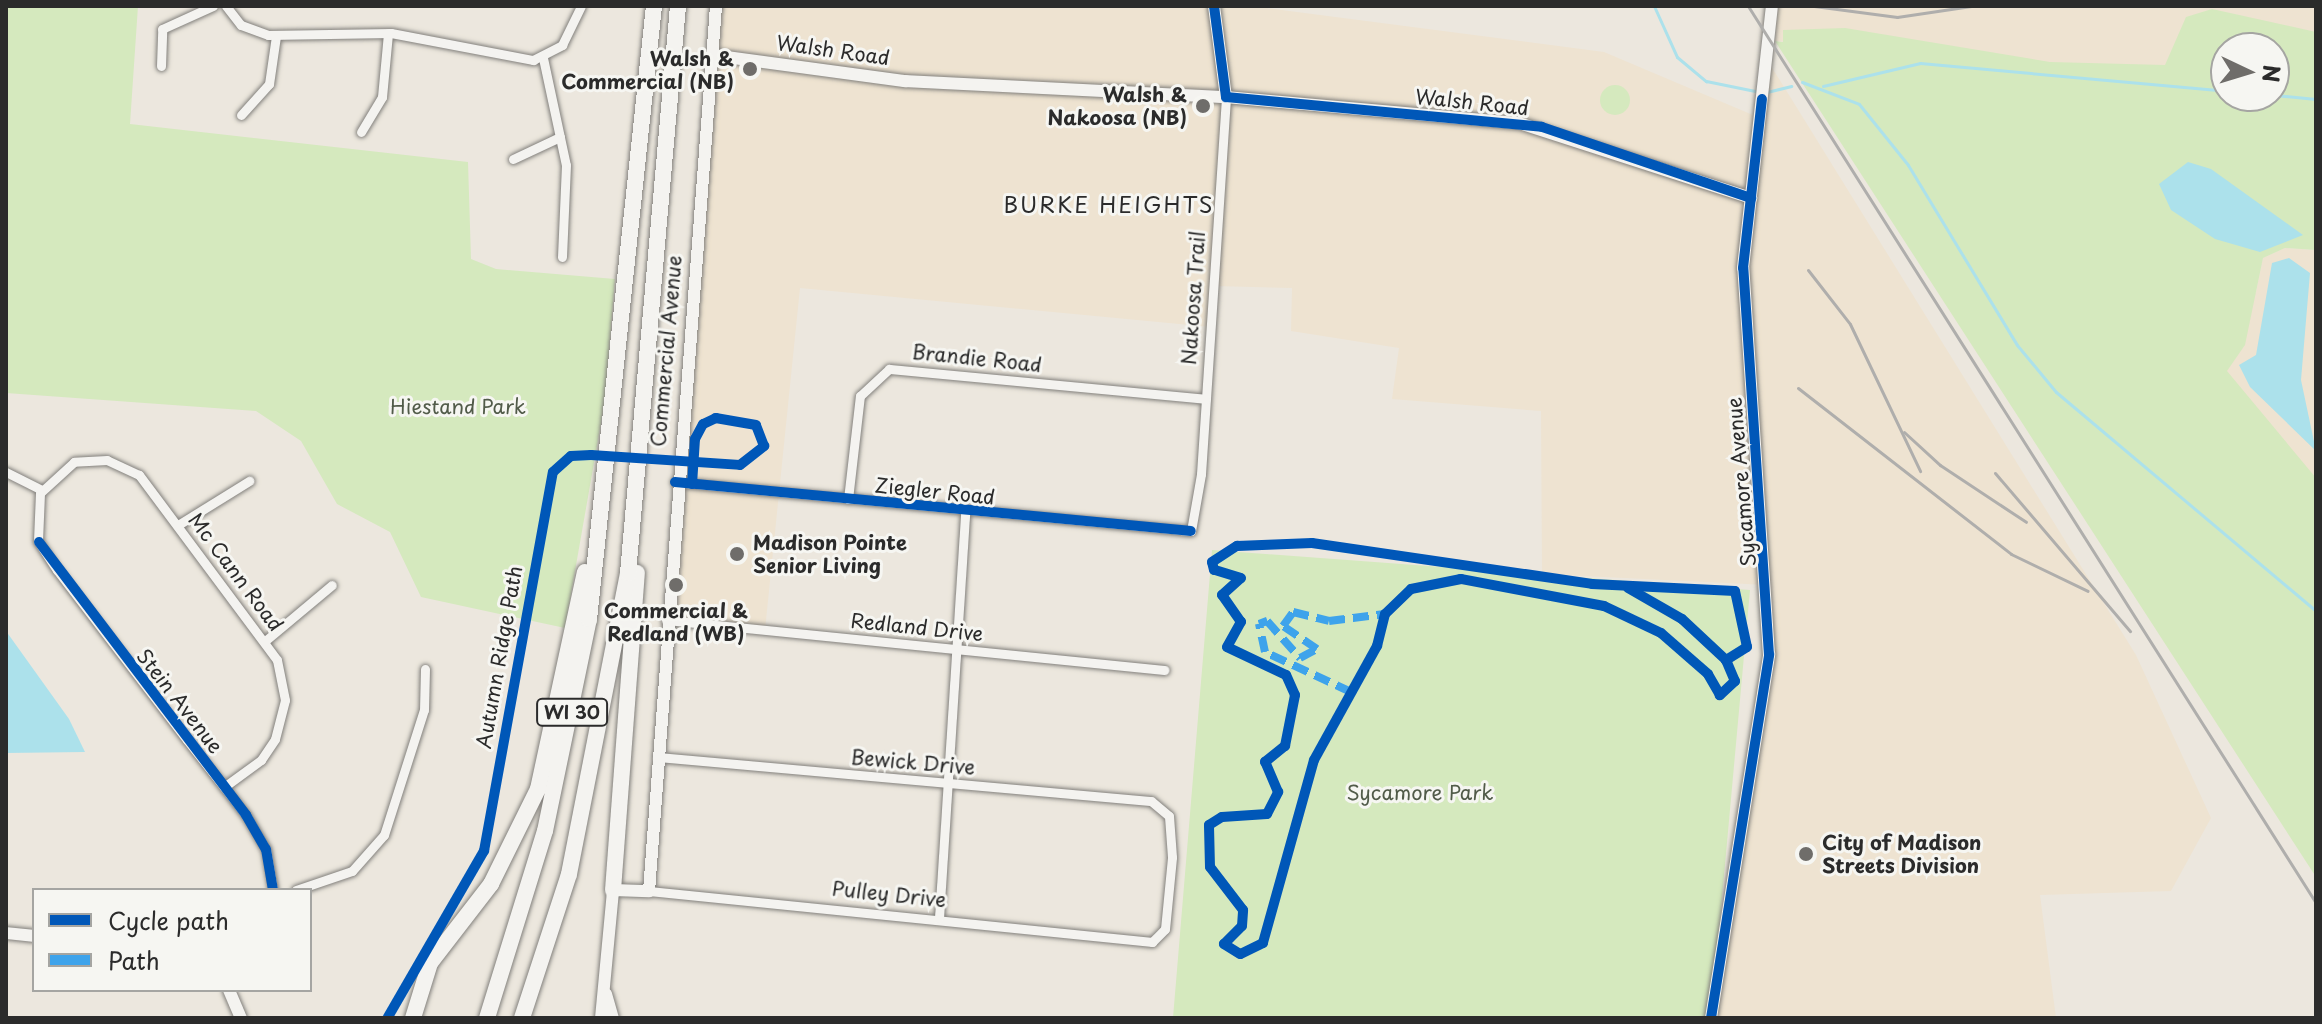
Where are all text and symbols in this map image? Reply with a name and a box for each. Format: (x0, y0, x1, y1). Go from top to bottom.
street label: Walsh Road (775, 30, 891, 70)
north arrow (2210, 32, 2290, 112)
place label: Walsh & Commercial (NB) (561, 46, 734, 93)
marker: Walsh & Commercial (NB) (741, 60, 759, 78)
text: N (2255, 64, 2290, 83)
place label: Walsh & Nakoosa (NB) (1047, 82, 1187, 129)
street label: Walsh Road (1415, 84, 1529, 120)
marker: Walsh & Nakoosa (NB) (1194, 97, 1212, 115)
district label: BURKE HEIGHTS (1004, 191, 1214, 217)
street label: Nakoosa Trail (1176, 230, 1210, 366)
street label: Commercial Avenue (646, 255, 686, 447)
street label: Brandie Road (911, 339, 1043, 377)
park label: Hiestand Park (389, 394, 527, 418)
street label: Sycamore Avenue (1722, 396, 1760, 568)
street label: Ziegler Road (873, 473, 997, 509)
street label: Mc Cann Road (184, 508, 288, 636)
place label: Madison Pointe Senior Living (753, 530, 907, 577)
marker: Madison Pointe Senior Living (728, 545, 746, 563)
street label: Autumn Ridge Path (471, 564, 527, 750)
marker: Commercial & Redland (WB) (667, 576, 685, 594)
place label: Commercial & Redland (WB) (604, 598, 748, 645)
street label: Redland Drive (849, 608, 985, 646)
street label: Stein Avenue (132, 645, 228, 757)
road number: WI 30 (536, 698, 608, 726)
street label: Bewick Drive (850, 745, 976, 779)
park label: Sycamore Park (1347, 780, 1493, 804)
place label: City of Madison Streets Division (1822, 830, 1982, 877)
marker: City of Madison Streets Division (1797, 845, 1815, 863)
street label: Pulley Drive (830, 876, 948, 912)
legend (32, 888, 312, 992)
text: Cycle path (108, 902, 229, 938)
text: Path (108, 942, 160, 978)

